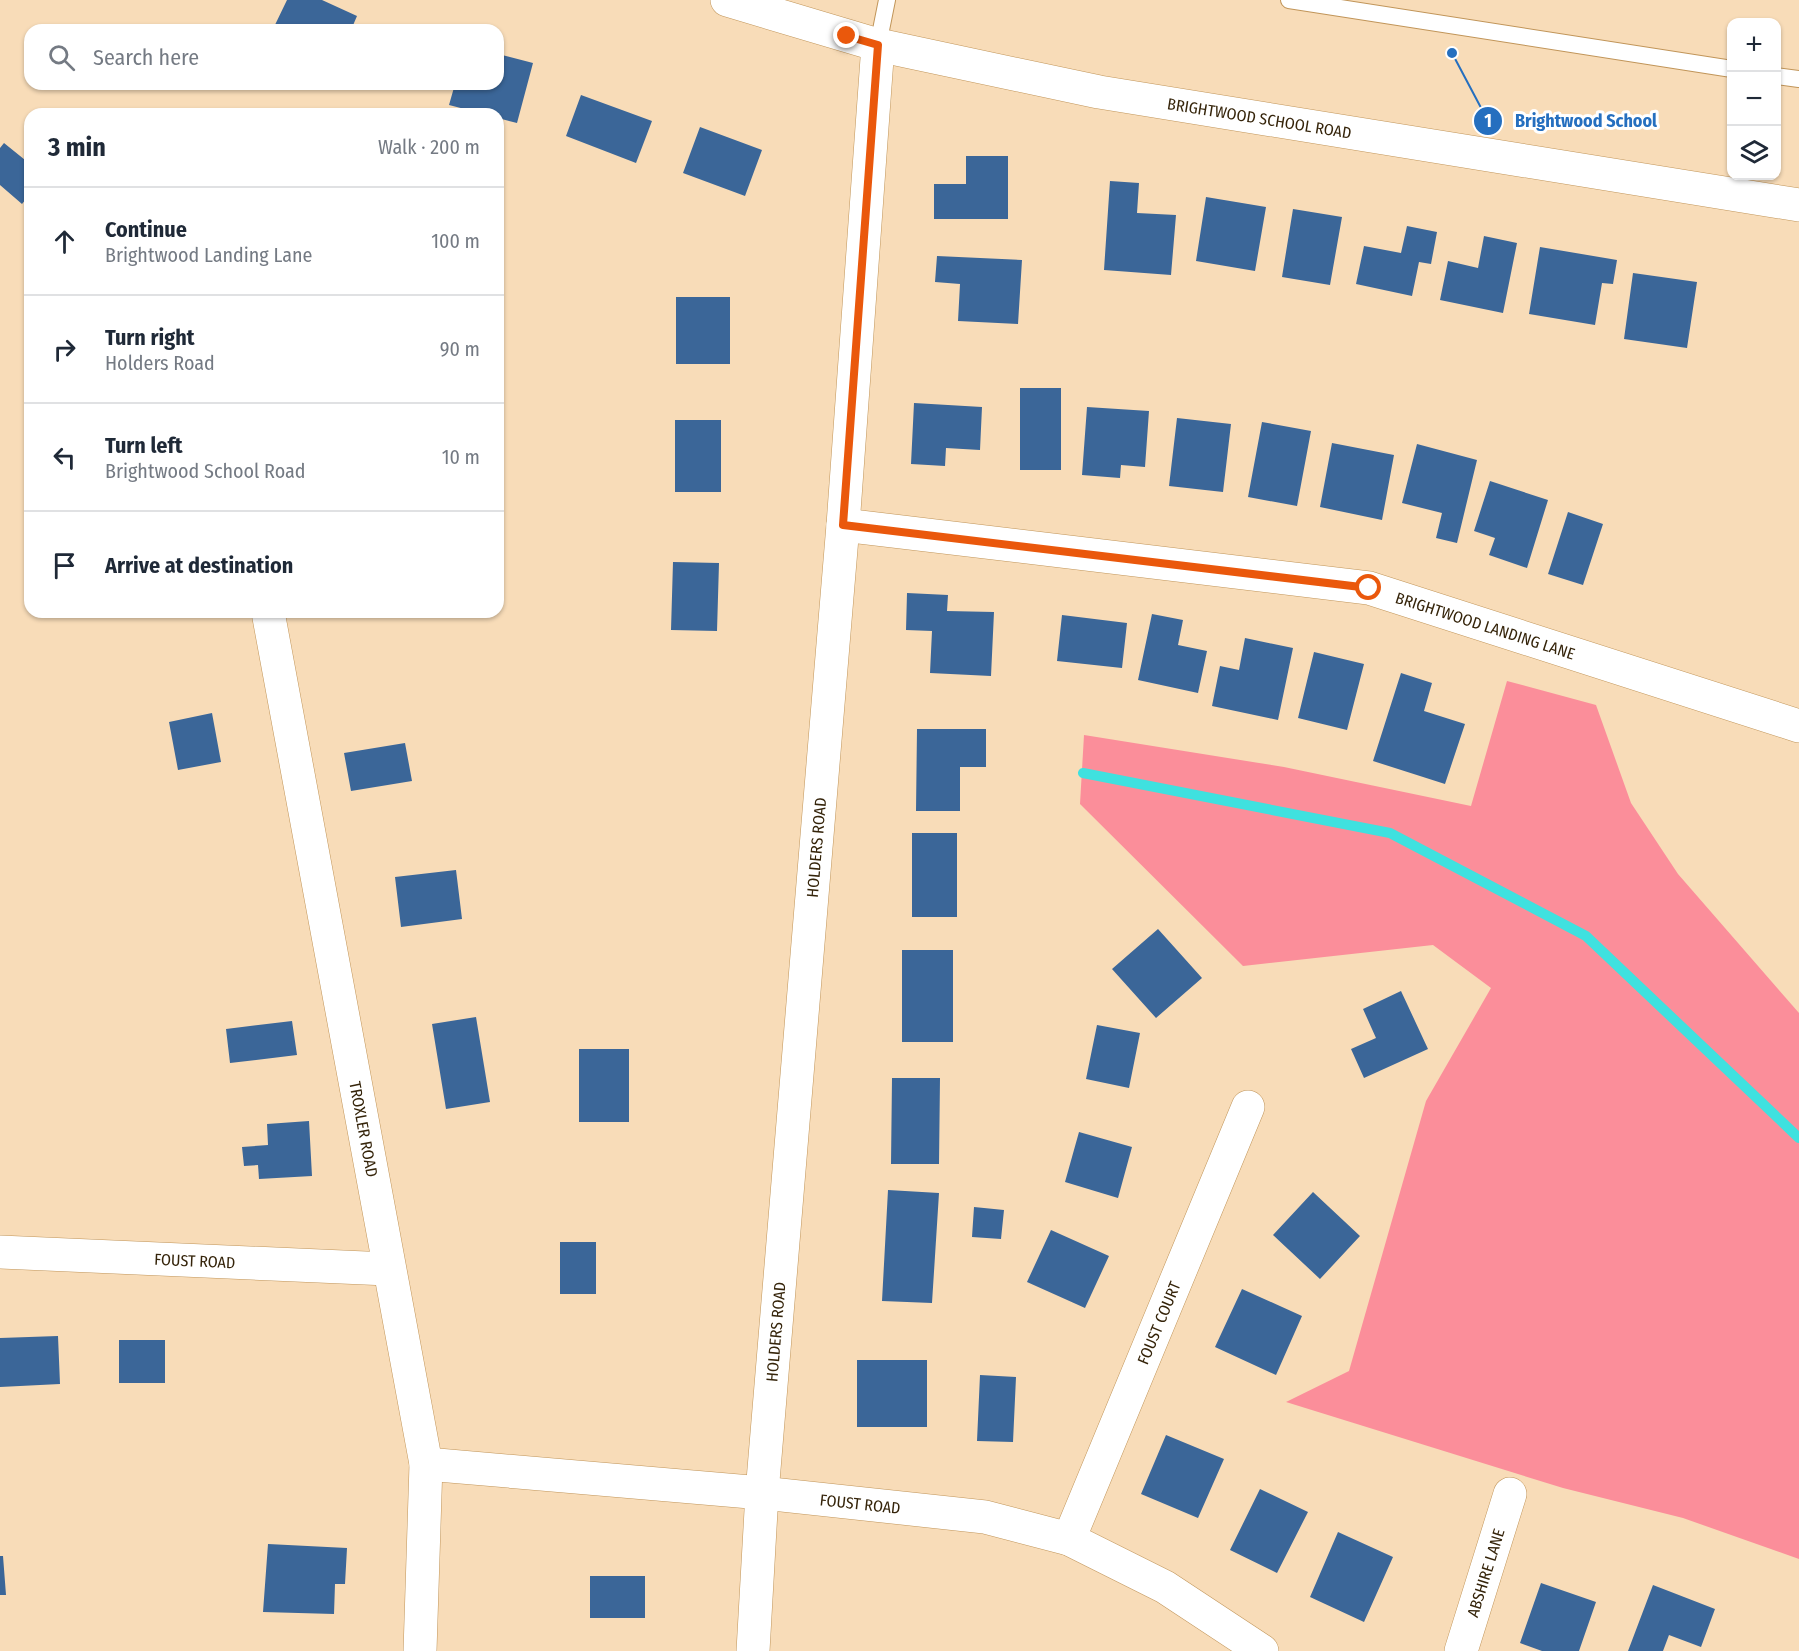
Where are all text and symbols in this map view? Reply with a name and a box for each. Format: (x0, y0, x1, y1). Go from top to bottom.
map controls (1727, 18, 1781, 180)
button: + (1727, 18, 1781, 72)
route end (833, 22, 859, 48)
search box (24, 24, 504, 90)
icon: search (45, 41, 78, 74)
text: Search here (93, 44, 199, 71)
button: − (1727, 72, 1781, 126)
street label: BRIGHTWOOD SCHOOL ROAD (1166, 94, 1353, 142)
callout: Brightwood School (1473, 103, 1669, 139)
text: 1 (1484, 110, 1492, 132)
text: Brightwood School (1515, 110, 1657, 132)
button: layers (1727, 126, 1781, 180)
text: 3 min (48, 132, 106, 163)
text: Walk · 200 m (378, 135, 480, 159)
text: Continue (105, 216, 187, 243)
icon: ahead (48, 225, 81, 258)
text: 100 m (431, 229, 480, 253)
text: Brightwood Landing Lane (105, 243, 312, 267)
text: Turn right (105, 324, 194, 351)
icon: right (48, 333, 81, 366)
text: 90 m (440, 337, 480, 361)
text: Holders Road (105, 351, 215, 375)
text: Turn left (105, 432, 183, 459)
icon: left (48, 441, 81, 474)
text: 10 m (442, 445, 480, 469)
text: Brightwood School Road (105, 459, 306, 483)
icon: arrive (48, 549, 81, 582)
text: Arrive at destination (105, 552, 293, 579)
route start (1355, 574, 1381, 600)
street label: BRIGHTWOOD LANDING LANE (1393, 588, 1577, 663)
street label: HOLDERS ROAD (802, 797, 830, 898)
street label: TROXLER ROAD (346, 1080, 382, 1179)
street label: FOUST ROAD (154, 1249, 236, 1272)
street label: FOUST COURT (1133, 1278, 1184, 1367)
street label: HOLDERS ROAD (762, 1281, 789, 1383)
street label: FOUST ROAD (819, 1490, 902, 1517)
street label: ABSHIRE LANE (1463, 1526, 1508, 1619)

